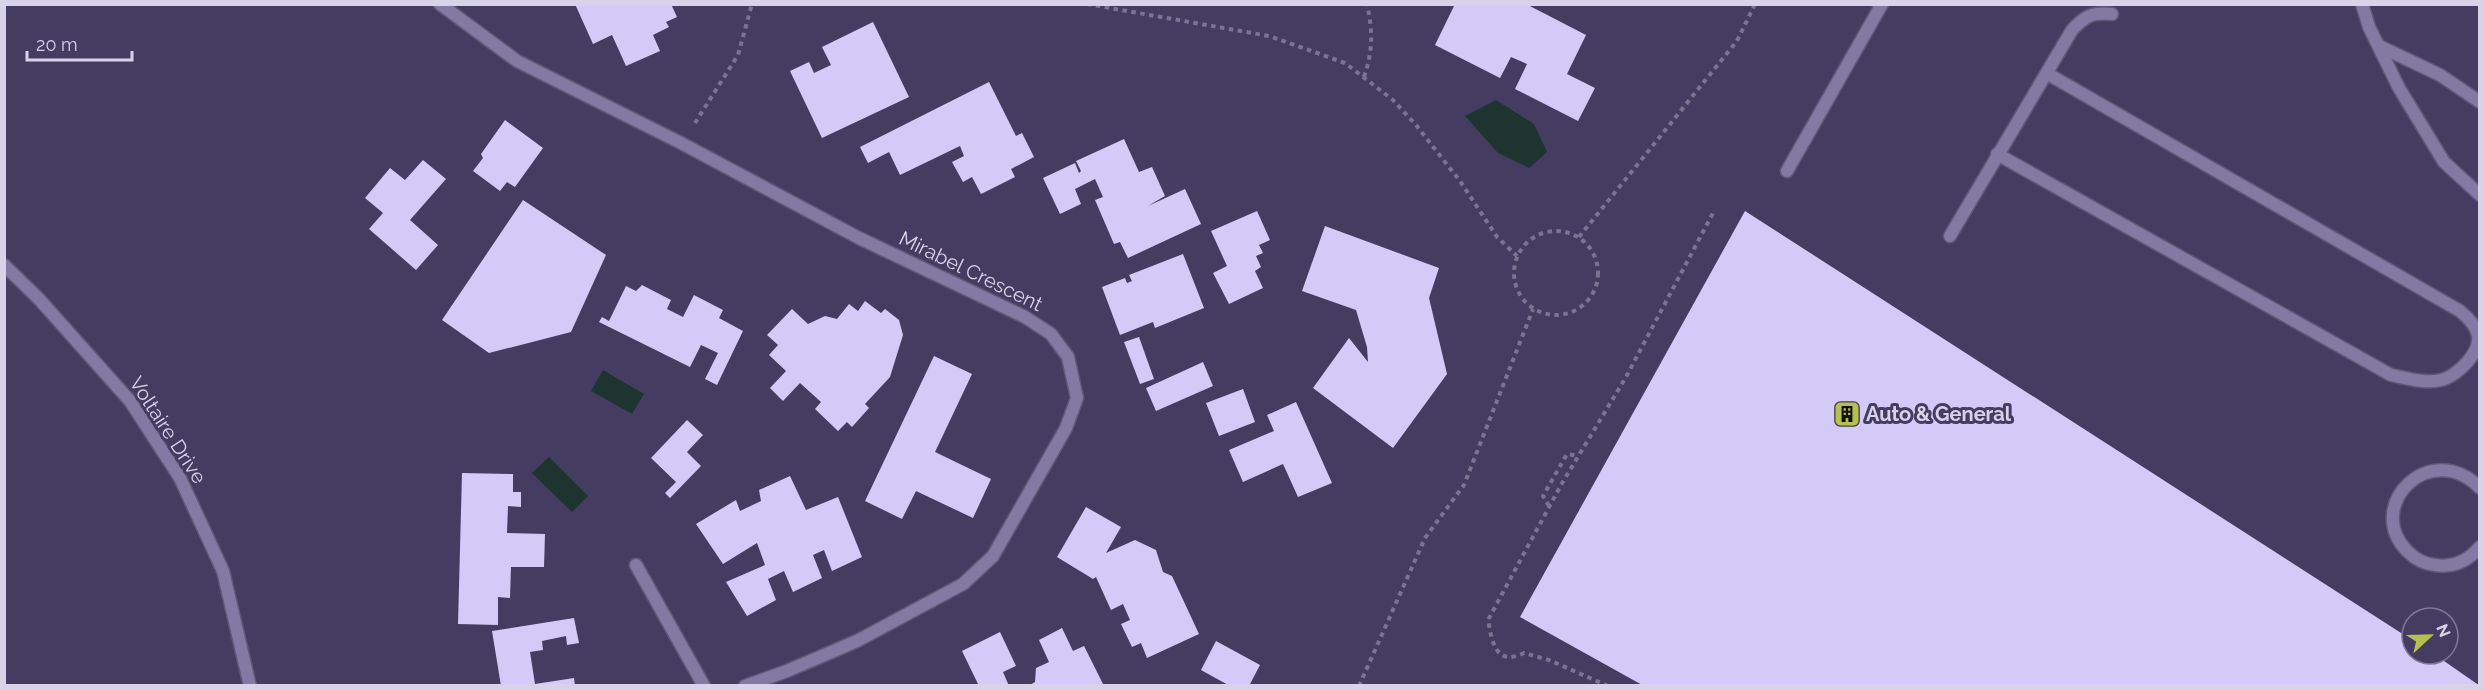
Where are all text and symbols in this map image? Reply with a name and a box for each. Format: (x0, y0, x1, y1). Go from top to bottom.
scale bar (27, 24, 132, 62)
text: 20 m (36, 34, 78, 55)
street label: Mirabel Crescent (895, 226, 1047, 316)
street label: Voltaire Drive (124, 372, 212, 488)
building icon: Auto & General (1832, 399, 1862, 429)
place label: Auto & General (1866, 402, 2012, 426)
north arrow (2400, 606, 2460, 666)
text: N (2432, 621, 2455, 640)

